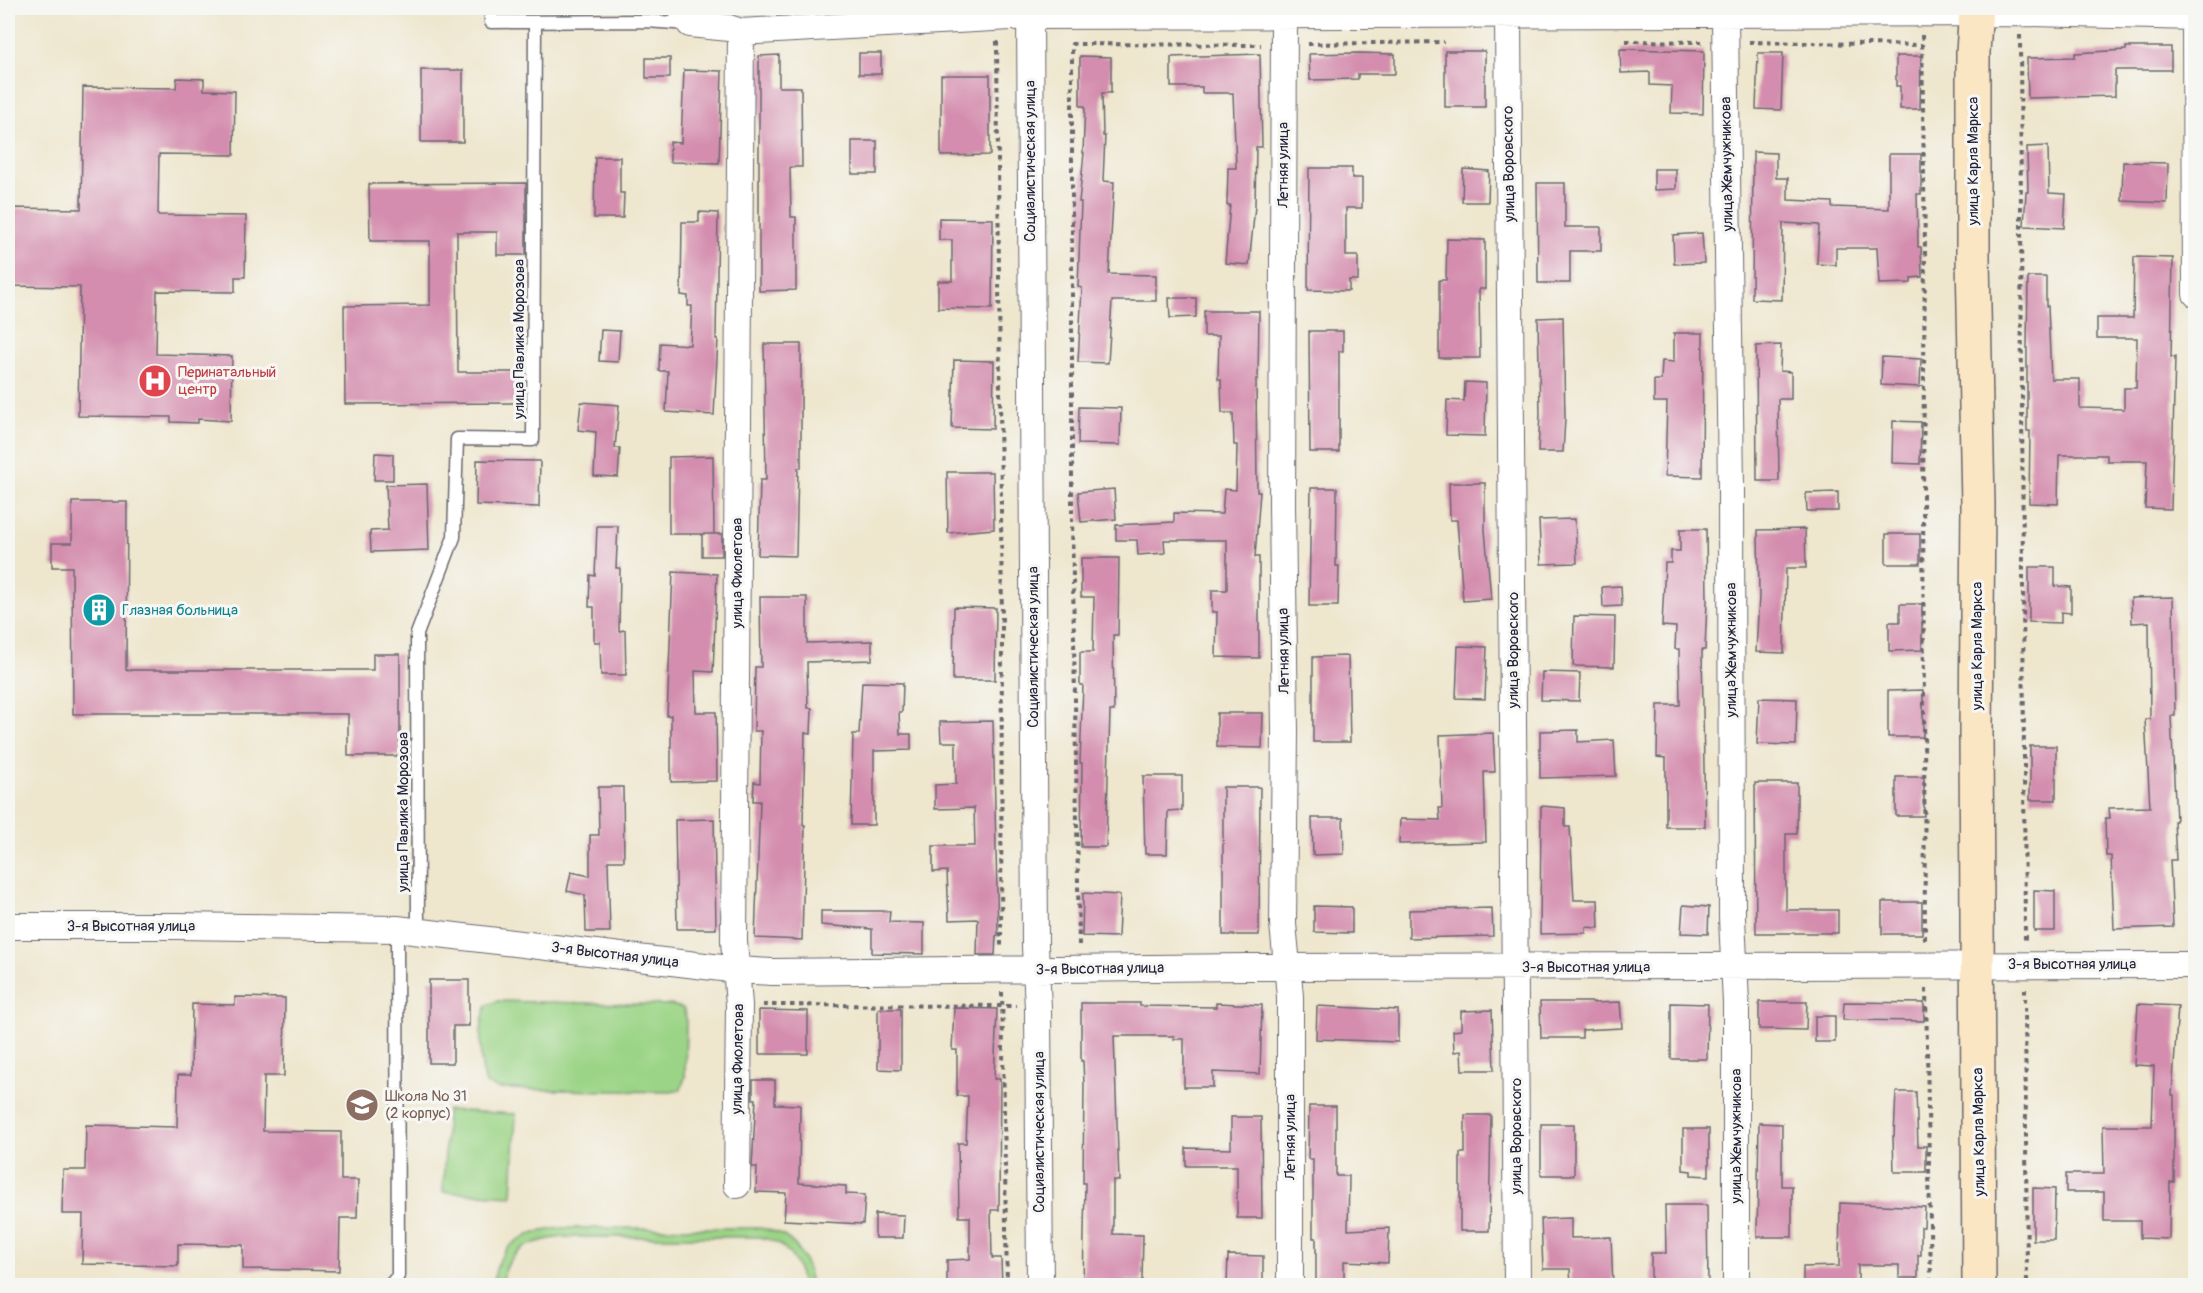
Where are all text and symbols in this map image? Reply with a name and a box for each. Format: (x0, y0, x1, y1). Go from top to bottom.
street label: Социалистическая улица (1021, 80, 1040, 242)
street label: улица Жемчужникова (1716, 96, 1738, 233)
street label: улица Карла Маркса (1964, 97, 1983, 226)
street label: улица Воровского (1498, 106, 1520, 223)
street label: Летняя улица (1274, 122, 1293, 209)
street label: улица Павлика Морозова (510, 259, 529, 420)
hospital icon: Перинатальный центр (137, 363, 173, 399)
place label: Перинатальный центр (178, 363, 276, 399)
street label: улица Фиолетова (728, 518, 747, 629)
street label: Социалистическая улица (1024, 566, 1043, 728)
street label: улица Карла Маркса (1968, 582, 1987, 711)
street label: улица Жемчужникова (1722, 583, 1741, 718)
building icon: Глазная больница (81, 592, 117, 628)
street label: улица Воровского (1504, 592, 1523, 709)
place label: Глазная больница (122, 601, 238, 620)
street label: Летняя улица (1274, 608, 1294, 695)
street label: улица Павлика Морозова (394, 732, 413, 893)
street label: 3-я Высотная улица (67, 917, 195, 936)
street label: 3-я Высотная улица (550, 938, 680, 972)
street label: 3-я Высотная улица (2008, 955, 2136, 974)
street label: 3-я Высотная улица (1036, 958, 1164, 980)
street label: 3-я Высотная улица (1522, 958, 1650, 977)
street label: улица Фиолетова (728, 1004, 748, 1115)
street label: Социалистическая улица (1030, 1051, 1049, 1213)
street label: улица Карла Маркса (1968, 1068, 1990, 1197)
street label: улица Жемчужникова (1727, 1069, 1746, 1204)
street label: улица Воровского (1507, 1078, 1526, 1195)
school or university icon: Школа № 31 (2 корпус) (344, 1087, 380, 1123)
place label: Школа № 31 (2 корпус) (385, 1087, 467, 1123)
street label: Летняя улица (1281, 1094, 1300, 1181)

